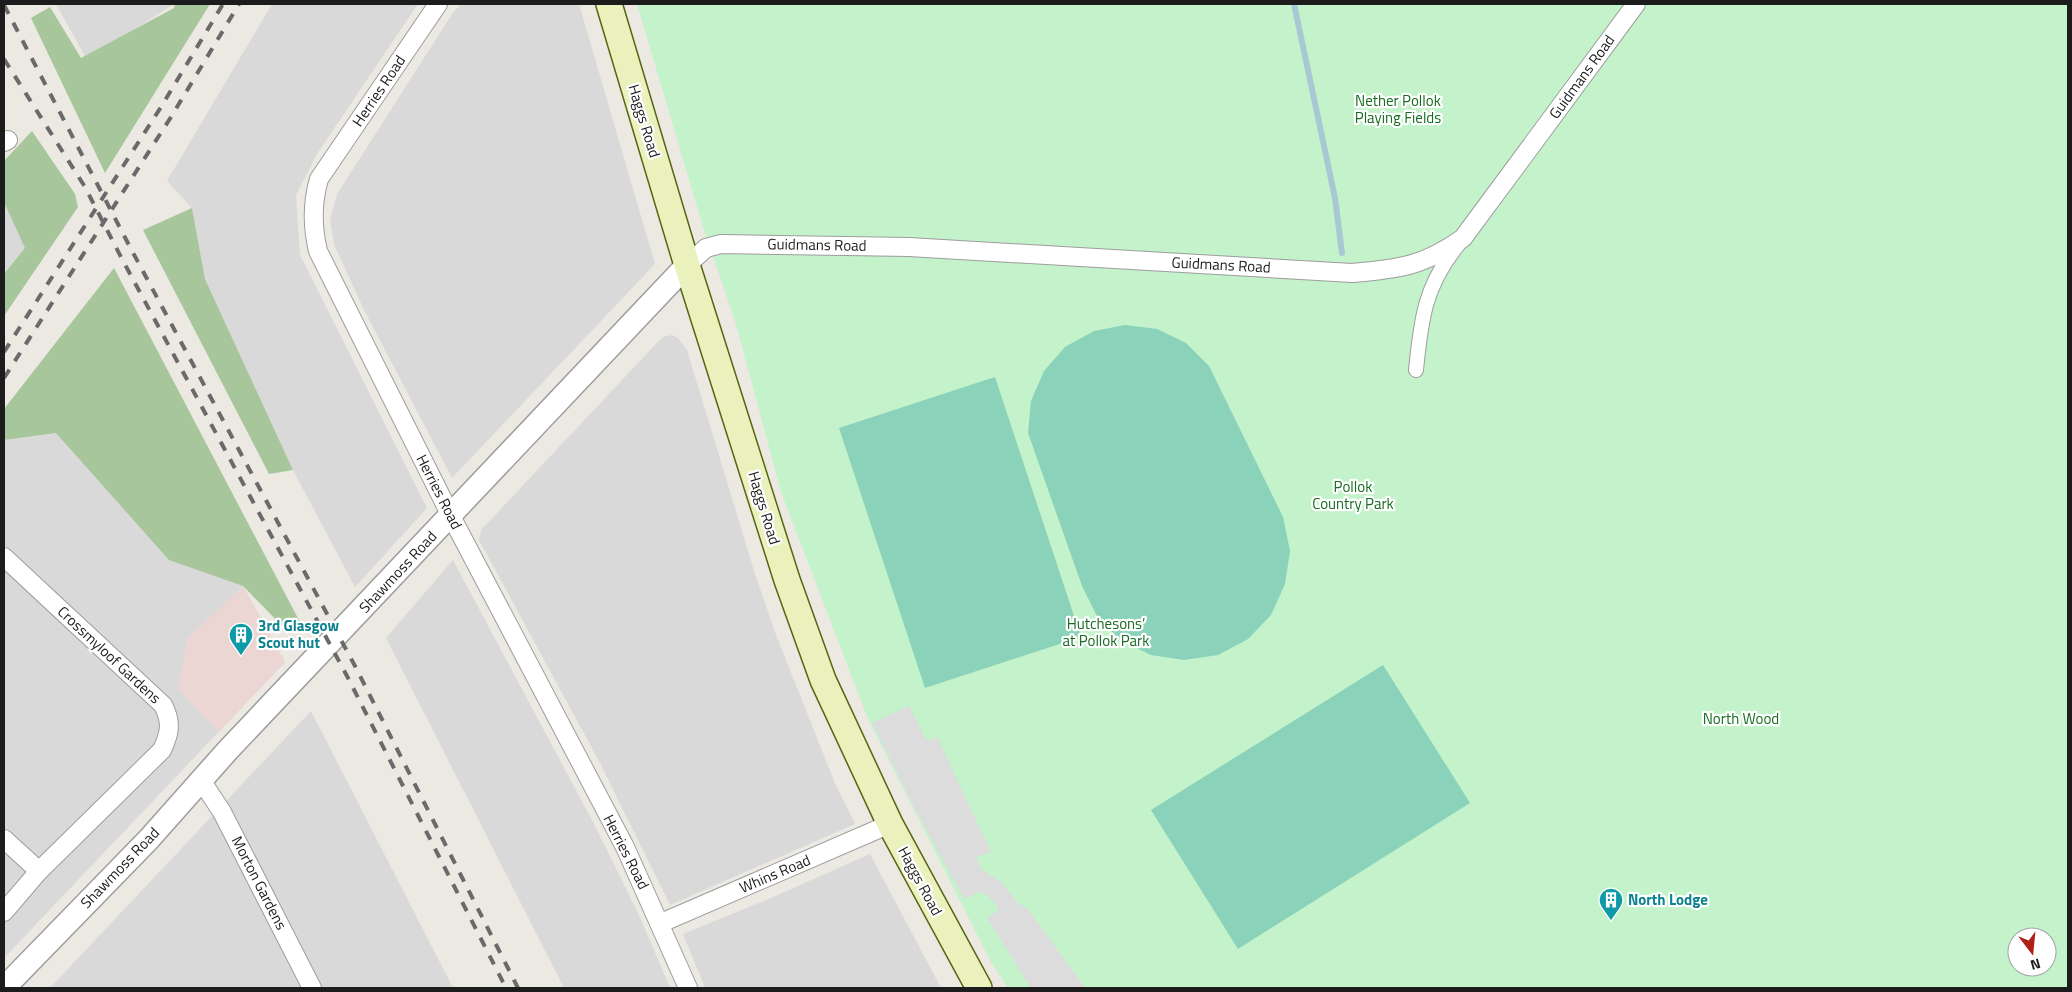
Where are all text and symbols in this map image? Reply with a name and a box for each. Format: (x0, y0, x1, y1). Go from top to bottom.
street label: Guidmans Road (1543, 30, 1620, 124)
street label: Herries Road (346, 50, 411, 131)
street label: Haggs Road (622, 81, 667, 160)
park label: Nether Pollok Playing Fields (1355, 89, 1441, 129)
street label: Guidmans Road (767, 232, 867, 257)
street label: Guidmans Road (1171, 250, 1271, 279)
street label: Herries Road (411, 450, 468, 533)
street label: Haggs Road (742, 468, 787, 547)
park label: Pollok Country Park (1312, 475, 1394, 515)
street label: Shawmoss Road (353, 525, 442, 618)
street label: Crossmyloof Gardens (52, 600, 166, 709)
park label: Hutchesons’ at Pollok Park (1063, 612, 1149, 652)
place label: 3rd Glasgow Scout hut (258, 614, 339, 654)
building icon: 3rd Glasgow Scout hut (228, 622, 254, 656)
park label: North Wood (1703, 707, 1779, 730)
street label: Herries Road (598, 810, 655, 893)
street label: Shawmoss Road (75, 822, 164, 914)
street label: Morton Gardens (226, 832, 293, 934)
street label: Haggs Road (892, 842, 948, 920)
street label: Whins Road (736, 848, 814, 899)
building icon: North Lodge (1598, 887, 1624, 921)
place label: North Lodge (1628, 888, 1708, 911)
north arrow (2007, 927, 2057, 977)
text: N (2028, 954, 2043, 976)

